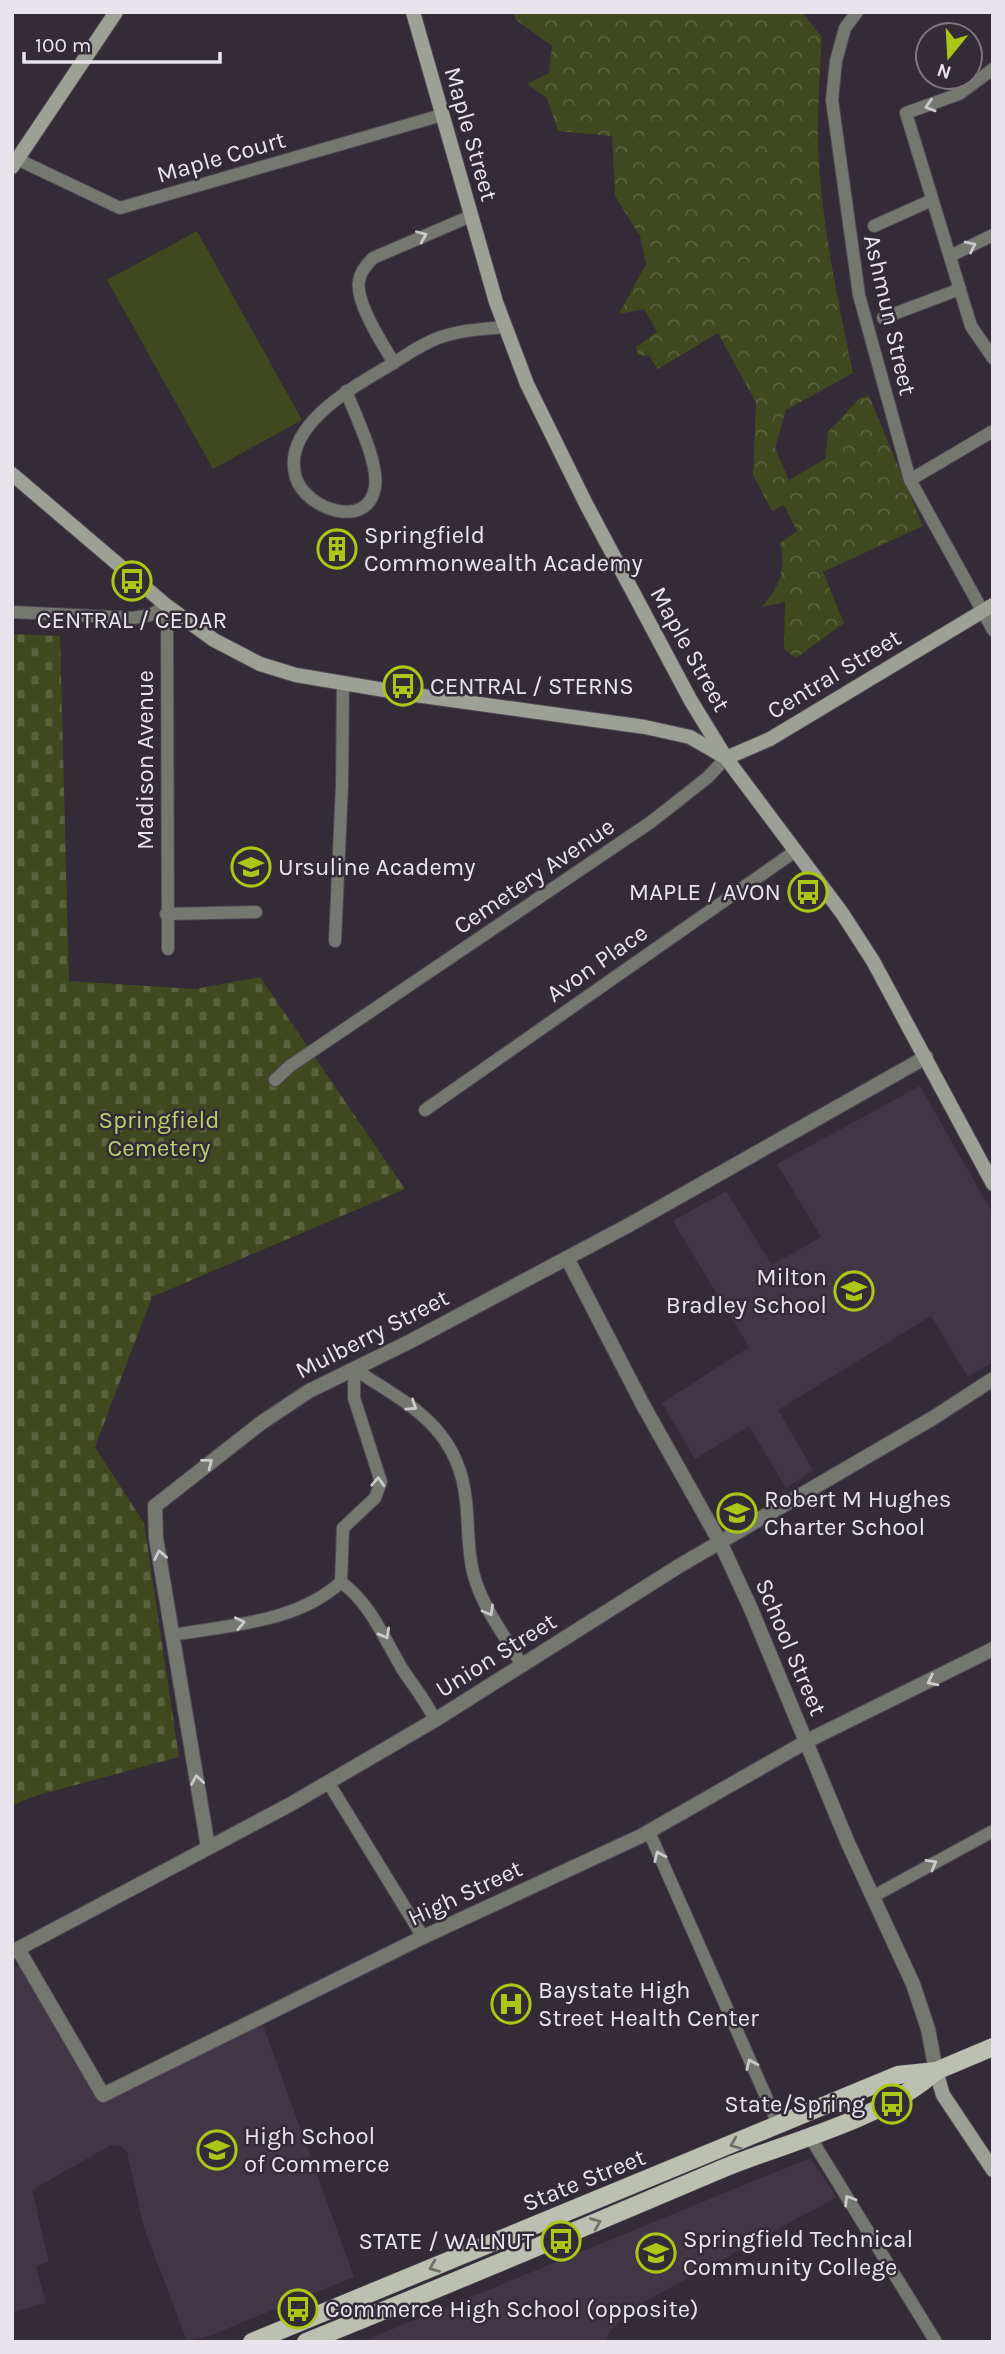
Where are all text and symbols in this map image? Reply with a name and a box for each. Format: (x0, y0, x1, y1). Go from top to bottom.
scale bar (24, 21, 220, 65)
north arrow (914, 21, 984, 91)
text: 100 m (35, 33, 92, 57)
text: N (934, 59, 954, 84)
street label: Maple Street (438, 64, 504, 204)
one-way arrow (924, 98, 936, 113)
street label: Maple Court (154, 125, 288, 189)
one-way arrow (415, 231, 427, 245)
street label: Ashmun Street (858, 232, 922, 398)
one-way arrow (964, 240, 976, 254)
place label: Springfield Commonwealth Academy (364, 521, 643, 577)
building icon: Springfield Commonwealth Academy (316, 528, 358, 570)
bus stop icon: CENTRAL / CEDAR (111, 560, 153, 602)
street label: Maple Street (644, 582, 736, 716)
place label: CENTRAL / CEDAR (37, 606, 227, 634)
street label: Central Street (762, 623, 906, 725)
bus stop icon: CENTRAL / STERNS (382, 665, 424, 707)
street label: Madison Avenue (131, 670, 159, 850)
place label: CENTRAL / STERNS (430, 672, 634, 700)
street label: Cemetery Avenue (448, 812, 620, 940)
school or university icon: Ursuline Academy (230, 846, 272, 888)
place label: Ursuline Academy (278, 853, 475, 881)
bus stop icon: MAPLE / AVON (787, 871, 829, 913)
place label: MAPLE / AVON (629, 878, 781, 906)
street label: Avon Place (541, 918, 653, 1008)
park label: Springfield Cemetery (98, 1106, 220, 1162)
place label: Milton Bradley School (666, 1263, 827, 1319)
school or university icon: Milton Bradley School (833, 1270, 875, 1312)
street label: Mulberry Street (291, 1283, 453, 1385)
one-way arrow (404, 1398, 417, 1410)
one-way arrow (201, 1458, 213, 1471)
one-way arrow (371, 1476, 386, 1487)
place label: Robert M Hughes Charter School (764, 1485, 951, 1541)
school or university icon: Robert M Hughes Charter School (716, 1492, 758, 1534)
one-way arrow (153, 1549, 168, 1561)
street label: School Street (750, 1574, 832, 1720)
one-way arrow (481, 1603, 494, 1616)
street label: Union Street (431, 1607, 561, 1703)
one-way arrow (234, 1617, 246, 1632)
one-way arrow (377, 1626, 390, 1639)
one-way arrow (927, 1672, 939, 1686)
one-way arrow (190, 1774, 205, 1786)
one-way arrow (653, 1851, 667, 1863)
street label: High Street (403, 1854, 527, 1932)
one-way arrow (924, 1859, 937, 1872)
place label: Baystate High Street Health Center (538, 1976, 759, 2032)
hospital icon: Baystate High Street Health Center (490, 1983, 532, 2025)
one-way arrow (745, 2059, 759, 2071)
bus stop icon: State/Spring (871, 2083, 913, 2125)
place label: State/Spring (724, 2090, 865, 2118)
place label: High School of Commerce (244, 2122, 389, 2178)
school or university icon: High School of Commerce (196, 2129, 238, 2171)
one-way arrow (730, 2136, 742, 2150)
street label: State Street (519, 2143, 649, 2217)
one-way arrow (845, 2194, 858, 2207)
one-way arrow (589, 2217, 601, 2231)
bus stop icon: STATE / WALNUT (540, 2220, 582, 2262)
place label: Springfield Technical Community College (683, 2225, 913, 2281)
place label: STATE / WALNUT (359, 2227, 534, 2255)
school or university icon: Springfield Technical Community College (635, 2232, 677, 2274)
one-way arrow (429, 2259, 441, 2273)
bus stop icon: Commerce High School (opposite) (277, 2288, 319, 2330)
place label: Commerce High School (opposite) (325, 2295, 699, 2323)

